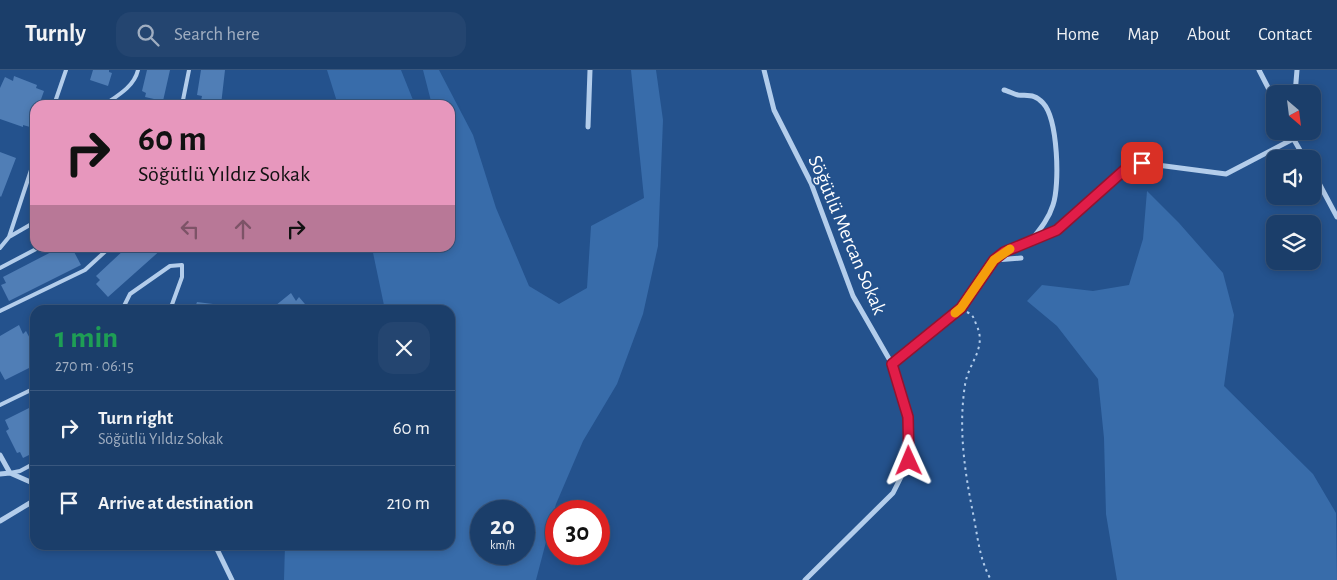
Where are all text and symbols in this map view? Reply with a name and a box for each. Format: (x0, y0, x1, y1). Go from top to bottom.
search box (116, 12, 466, 57)
icon: search (134, 21, 162, 49)
text: Turnly (25, 22, 86, 46)
text: Search here (174, 25, 260, 44)
text: Home (1056, 26, 1099, 44)
text: Map (1127, 26, 1159, 44)
text: About (1187, 26, 1230, 44)
text: Contact (1258, 26, 1312, 44)
north arrow (1266, 85, 1321, 140)
map controls (1266, 85, 1321, 270)
icon: right (55, 120, 120, 185)
text: 60 m (138, 122, 207, 157)
pin (1121, 142, 1163, 184)
icon: arrive (1128, 149, 1156, 177)
button: sound (1266, 150, 1321, 205)
street label: Söğütlü Mercan Sokak (804, 152, 890, 318)
text: Söğütlü Yıldız Sokak (138, 163, 310, 185)
icon: left (176, 215, 204, 243)
icon: ahead (229, 215, 257, 243)
icon: right (282, 215, 310, 243)
button: layers (1266, 215, 1321, 270)
button: close (378, 322, 430, 374)
text: 1 min (55, 323, 118, 353)
text: 270 m · 06:15 (55, 358, 134, 374)
text: Turn right (98, 409, 173, 428)
icon: right (55, 414, 83, 442)
text: 60 m (393, 419, 430, 438)
text: Söğütlü Yıldız Sokak (98, 431, 223, 447)
position arrow (882, 434, 934, 486)
icon: arrive (55, 489, 83, 517)
text: Arrive at destination (98, 494, 254, 513)
text: 210 m (386, 494, 430, 513)
speed limit sign: 30 (545, 500, 610, 565)
text: 20 (490, 514, 515, 539)
text: km/h (490, 539, 515, 551)

